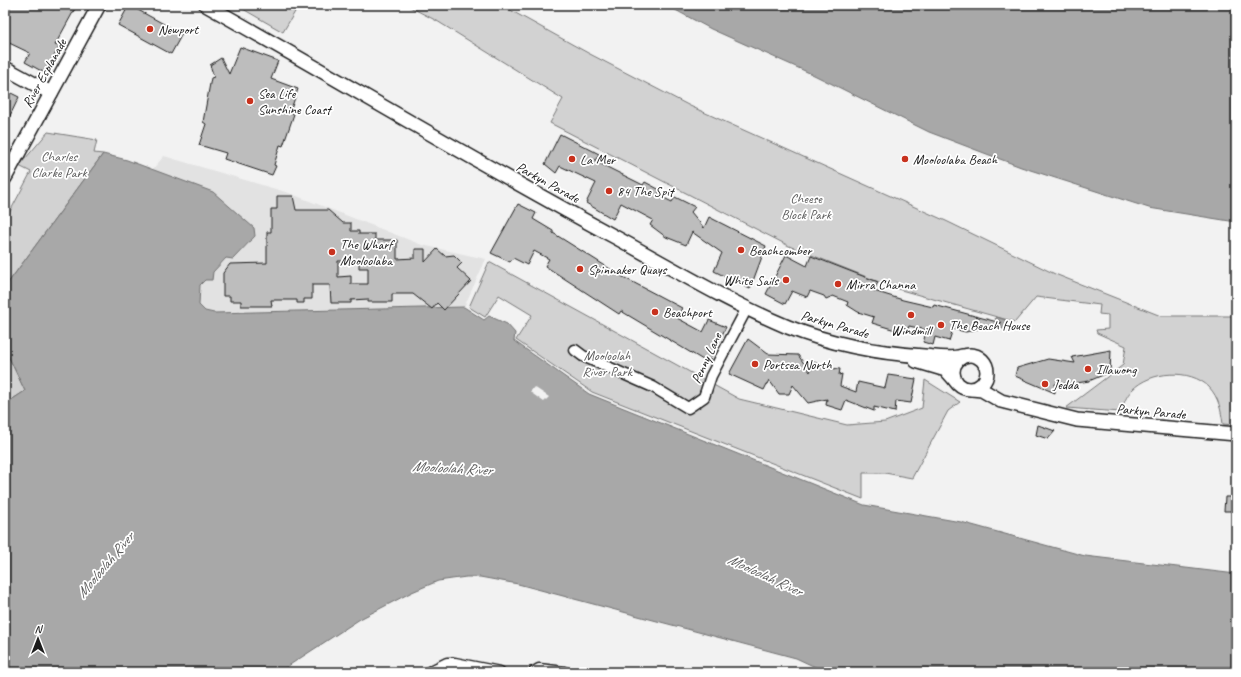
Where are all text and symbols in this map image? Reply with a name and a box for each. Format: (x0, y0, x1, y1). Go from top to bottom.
place label: Newport (158, 21, 200, 38)
marker: Newport (145, 24, 155, 34)
street label: River Esplanade (19, 35, 71, 111)
place label: Sea Life Sunshine Coast (258, 85, 333, 118)
marker: Sea Life Sunshine Coast (245, 96, 255, 106)
park label: Charles Clarke Park (31, 148, 87, 181)
place label: La Mer (580, 151, 617, 168)
place label: Mooloolaba Beach (913, 151, 998, 168)
marker: La Mer (567, 154, 577, 164)
marker: Mooloolaba Beach (900, 154, 910, 164)
street label: Parkyn Parade (513, 158, 584, 207)
place label: 84 The Spit (617, 183, 676, 200)
marker: 84 The Spit (604, 186, 614, 196)
park label: Cheese Block Park (781, 190, 832, 223)
place label: The Wharf Mooloolaba (340, 236, 395, 269)
place label: Beachcomber (749, 242, 812, 259)
marker: Beachcomber (736, 245, 746, 255)
marker: The Wharf Mooloolaba (327, 247, 337, 257)
place label: Spinnaker Quays (588, 261, 668, 278)
marker: Spinnaker Quays (575, 264, 585, 274)
place label: White Sails (724, 272, 779, 289)
marker: White Sails (781, 275, 791, 285)
place label: Mirra Channa (846, 276, 916, 293)
marker: Mirra Channa (833, 279, 843, 289)
place label: Beachport (663, 304, 713, 321)
marker: Beachport (650, 307, 660, 317)
street label: Parkyn Parade (799, 307, 872, 343)
marker: Windmill (906, 310, 916, 320)
place label: The Beach House (949, 317, 1031, 334)
marker: The Beach House (936, 320, 946, 330)
place label: Windmill (891, 322, 934, 339)
street label: Penny Lane (687, 329, 726, 386)
park label: Mooloolah River Park (582, 347, 634, 380)
place label: Portsea North (763, 356, 832, 373)
marker: Portsea North (750, 359, 760, 369)
place label: Illawong (1096, 361, 1137, 378)
marker: Illawong (1083, 364, 1093, 374)
place label: Jedda (1052, 376, 1080, 393)
marker: Jedda (1040, 379, 1050, 389)
street label: Parkyn Parade (1116, 400, 1188, 423)
water label: Mooloolah River (412, 457, 495, 480)
water label: Mooloolah River (73, 527, 140, 602)
water label: Mooloolah River (725, 550, 807, 602)
north arrow (18, 619, 58, 659)
text: N (35, 622, 44, 636)

